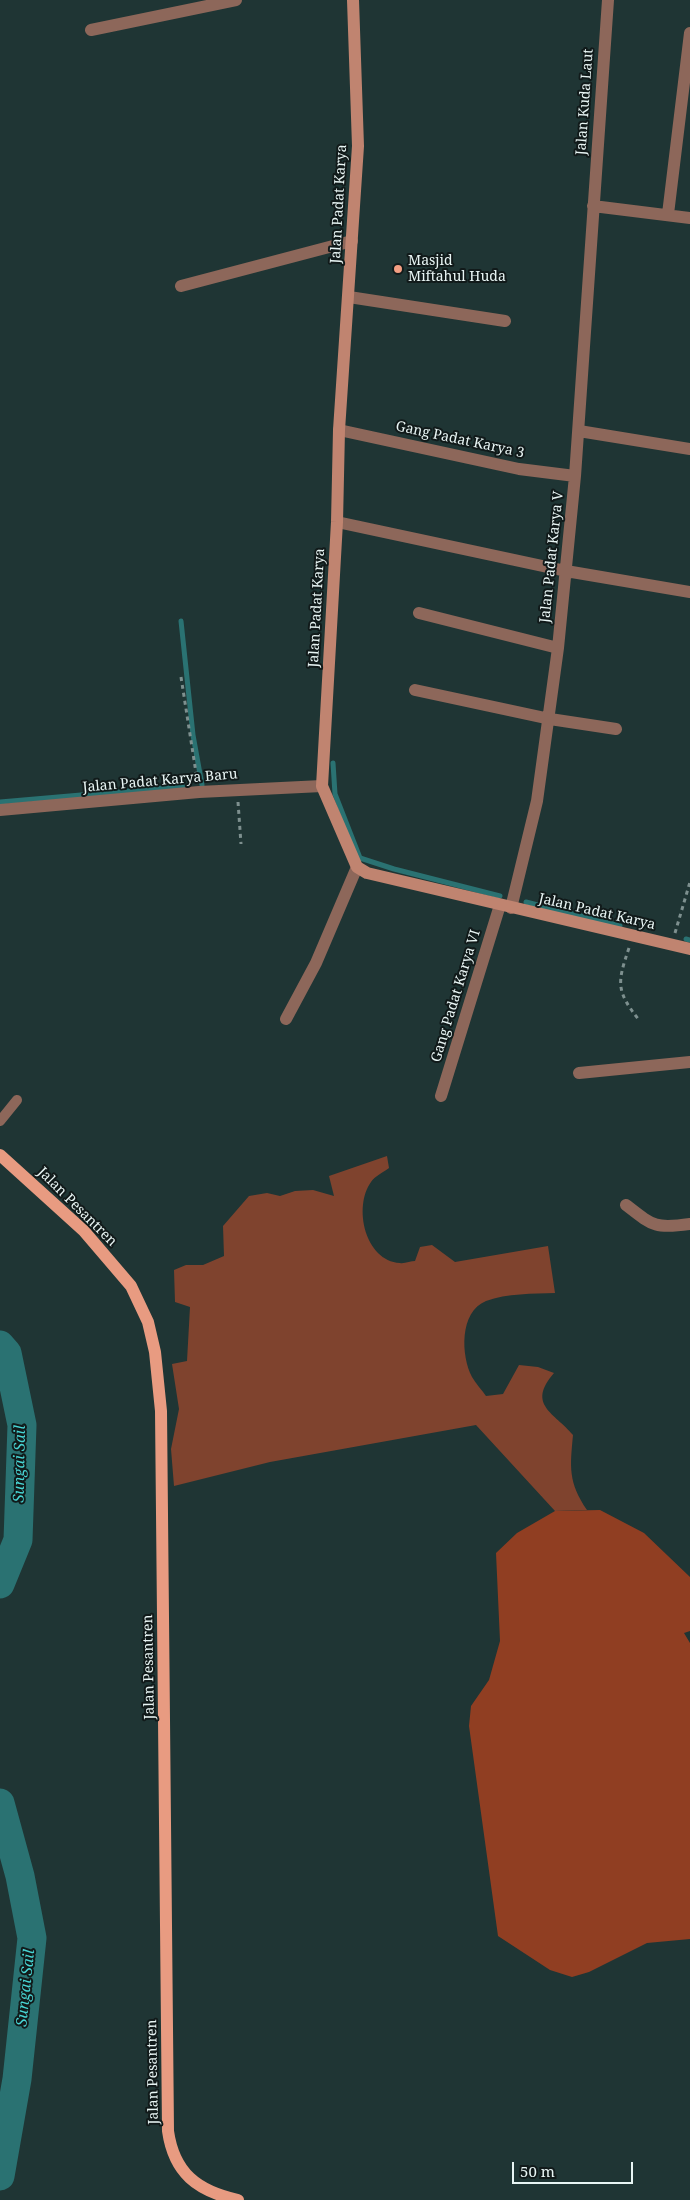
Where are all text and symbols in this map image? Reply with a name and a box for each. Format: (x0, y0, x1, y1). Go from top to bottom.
street label: Jalan Kuda Laut (573, 48, 597, 156)
street label: Jalan Padat Karya (327, 144, 351, 264)
place label: Masjid Miftahul Huda (408, 253, 506, 286)
marker: Masjid Miftahul Huda (392, 263, 404, 275)
street label: Gang Padat Karya 3 (394, 418, 526, 462)
street label: Jalan Padat Karya V (537, 490, 567, 624)
street label: Jalan Padat Karya (305, 548, 329, 668)
street label: Jalan Padat Karya Baru (82, 766, 238, 796)
street label: Jalan Padat Karya (537, 890, 657, 934)
street label: Gang Padat Karya VI (428, 928, 484, 1064)
street label: Jalan Pesantren (34, 1164, 120, 1250)
water label: Sungai Sail (10, 1425, 30, 1503)
street label: Jalan Pesantren (140, 1614, 158, 1720)
water label: Sungai Sail (13, 1948, 39, 2028)
street label: Jalan Pesantren (144, 2019, 162, 2125)
scale bar (515, 2152, 636, 2184)
text: 50 m (520, 2161, 555, 2181)

